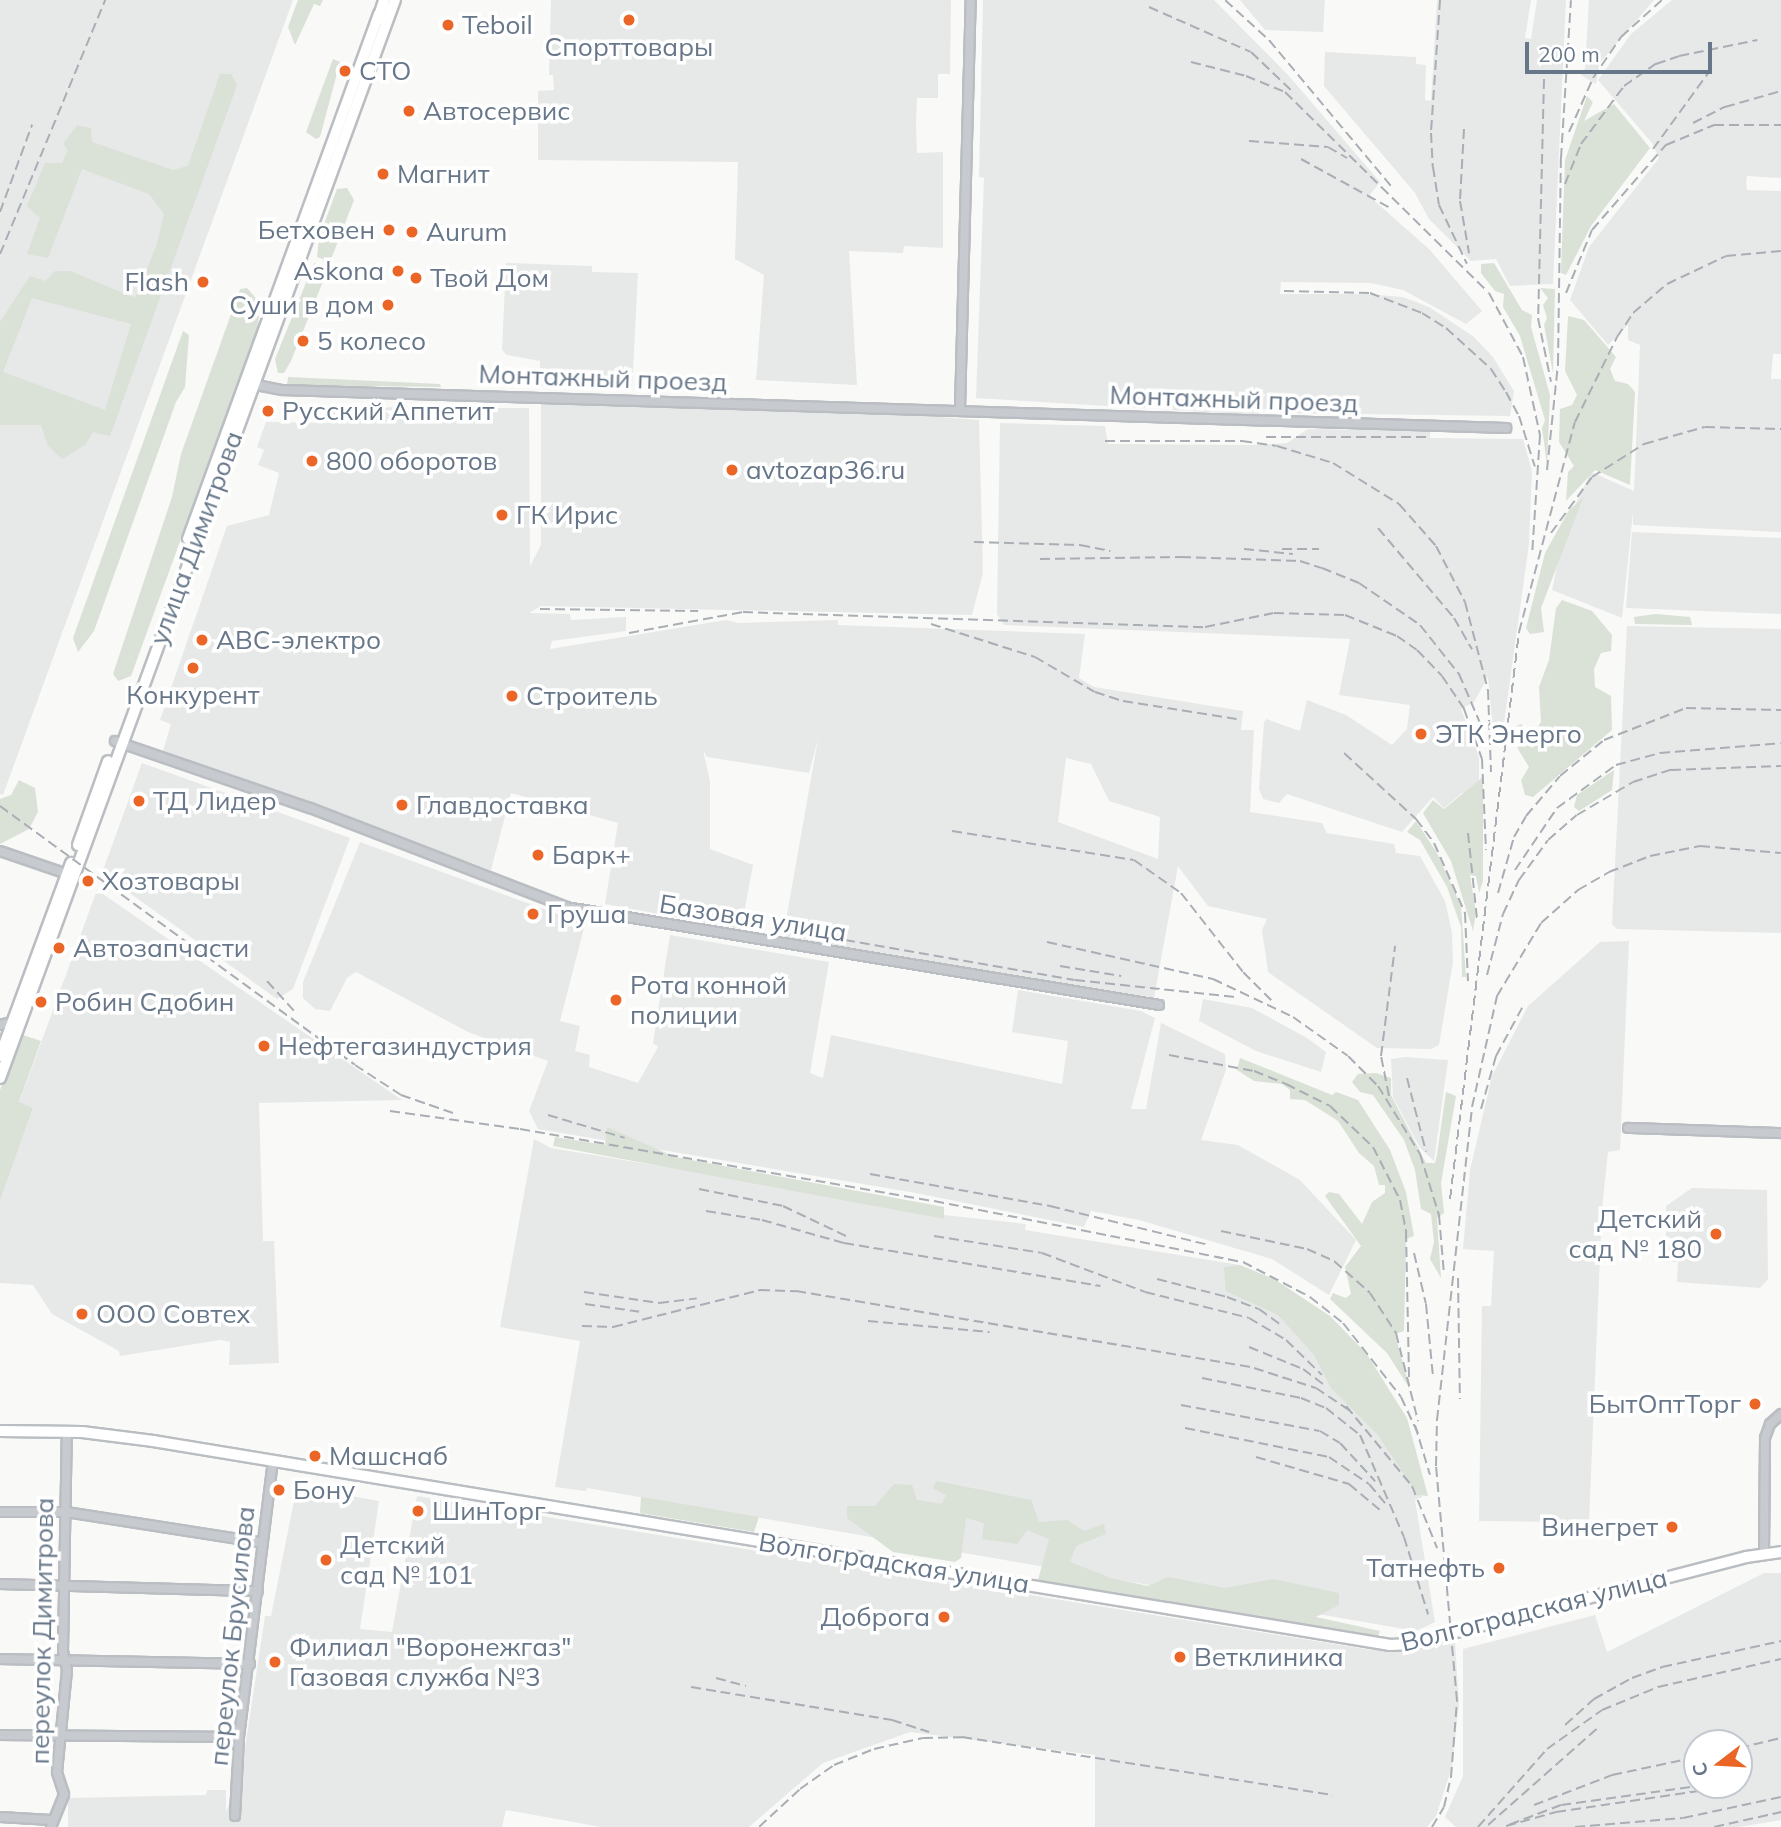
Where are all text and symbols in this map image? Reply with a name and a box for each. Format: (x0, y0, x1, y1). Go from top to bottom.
place label: Teboil (462, 9, 533, 41)
marker: Спорттовары (621, 12, 637, 28)
marker: Teboil (440, 17, 456, 33)
scale bar (1529, 28, 1716, 72)
place label: Спорттовары (545, 31, 713, 63)
text: 200 m (1538, 41, 1600, 67)
place label: СТО (359, 55, 411, 87)
marker: СТО (337, 63, 353, 79)
place label: Автосервис (423, 95, 570, 127)
marker: Автосервис (401, 103, 417, 119)
place label: Магнит (397, 158, 490, 190)
marker: Магнит (375, 166, 391, 182)
place label: Бетховен (258, 214, 375, 246)
place label: Aurum (426, 216, 507, 248)
marker: Бетховен (381, 222, 397, 238)
marker: Aurum (404, 224, 420, 240)
place label: Askona (293, 255, 384, 287)
place label: Твой Дом (430, 262, 549, 294)
marker: Askona (390, 263, 406, 279)
place label: Flash (124, 266, 189, 298)
marker: Твой Дом (408, 270, 424, 286)
marker: Flash (195, 274, 211, 290)
place label: Суши в дом (229, 289, 374, 321)
marker: Суши в дом (380, 297, 396, 313)
place label: 5 колесо (317, 325, 426, 357)
marker: 5 колесо (295, 333, 311, 349)
street label: Монтажный проезд (478, 358, 728, 398)
street label: Монтажный проезд (1109, 379, 1359, 419)
place label: Русский Аппетит (282, 395, 494, 427)
marker: Русский Аппетит (260, 403, 276, 419)
street label: улица Димитрова (143, 427, 249, 649)
place label: 800 оборотов (326, 445, 497, 477)
marker: 800 оборотов (304, 453, 320, 469)
place label: avtozap36.ru (746, 454, 905, 486)
marker: avtozap36.ru (724, 462, 740, 478)
place label: ГК Ирис (516, 499, 618, 531)
marker: ГК Ирис (494, 507, 510, 523)
place label: АВС-электро (216, 624, 381, 656)
marker: АВС-электро (194, 632, 210, 648)
marker: Конкурент (185, 660, 201, 676)
place label: Конкурент (126, 679, 260, 711)
place label: Строитель (526, 680, 658, 712)
marker: Строитель (504, 688, 520, 704)
place label: ЭТК Энерго (1435, 718, 1582, 750)
marker: ЭТК Энерго (1413, 726, 1429, 742)
place label: ТД Лидер (153, 785, 277, 817)
place label: Главдоставка (416, 789, 589, 821)
marker: ТД Лидер (131, 793, 147, 809)
marker: Главдоставка (394, 797, 410, 813)
place label: Барк+ (552, 839, 631, 871)
marker: Барк+ (530, 847, 546, 863)
place label: Хозтовары (102, 865, 240, 897)
marker: Хозтовары (80, 873, 96, 889)
street label: Базовая улица (657, 888, 849, 948)
place label: Груша (547, 898, 626, 930)
marker: Груша (525, 906, 541, 922)
place label: Автозапчасти (73, 932, 249, 964)
marker: Автозапчасти (51, 940, 67, 956)
place label: Рота конной полиции (630, 969, 787, 1030)
place label: Робин Сдобин (55, 986, 234, 1018)
marker: Рота конной полиции (608, 992, 624, 1008)
marker: Робин Сдобин (33, 994, 49, 1010)
place label: Нефтегазиндустрия (278, 1030, 532, 1062)
marker: Нефтегазиндустрия (256, 1038, 272, 1054)
place label: Детский сад № 180 (1569, 1203, 1702, 1264)
marker: Детский сад № 180 (1708, 1226, 1724, 1242)
place label: ООО Совтех (96, 1298, 250, 1330)
marker: ООО Совтех (74, 1306, 90, 1322)
place label: БытОптТорг (1589, 1388, 1741, 1420)
marker: БытОптТорг (1747, 1396, 1763, 1412)
place label: Машснаб (329, 1440, 448, 1472)
marker: Машснаб (307, 1448, 323, 1464)
place label: Бону (293, 1474, 355, 1506)
marker: Бону (271, 1482, 287, 1498)
place label: ШинТорг (432, 1495, 546, 1527)
street label: переулок Димитрова (24, 1497, 60, 1765)
marker: ШинТорг (410, 1503, 426, 1519)
street label: переулок Брусилова (203, 1505, 261, 1767)
place label: Винегрет (1541, 1511, 1658, 1543)
marker: Винегрет (1664, 1519, 1680, 1535)
street label: Волгоградская улица (757, 1526, 1031, 1600)
place label: Детский сад № 101 (340, 1529, 473, 1590)
marker: Детский сад № 101 (318, 1552, 334, 1568)
place label: Татнефть (1366, 1552, 1485, 1584)
marker: Татнефть (1491, 1560, 1507, 1576)
street label: Волгоградская улица (1398, 1562, 1670, 1658)
place label: Доброга (821, 1601, 930, 1633)
marker: Доброга (936, 1609, 952, 1625)
place label: Филиал "Воронежгаз" Газовая служба №3 (289, 1631, 571, 1692)
place label: Ветклиника (1194, 1641, 1343, 1673)
marker: Ветклиника (1172, 1649, 1188, 1665)
marker: Филиал "Воронежгаз" Газовая служба №3 (267, 1654, 283, 1670)
north arrow (1683, 1729, 1753, 1799)
text: С (1686, 1760, 1713, 1779)

